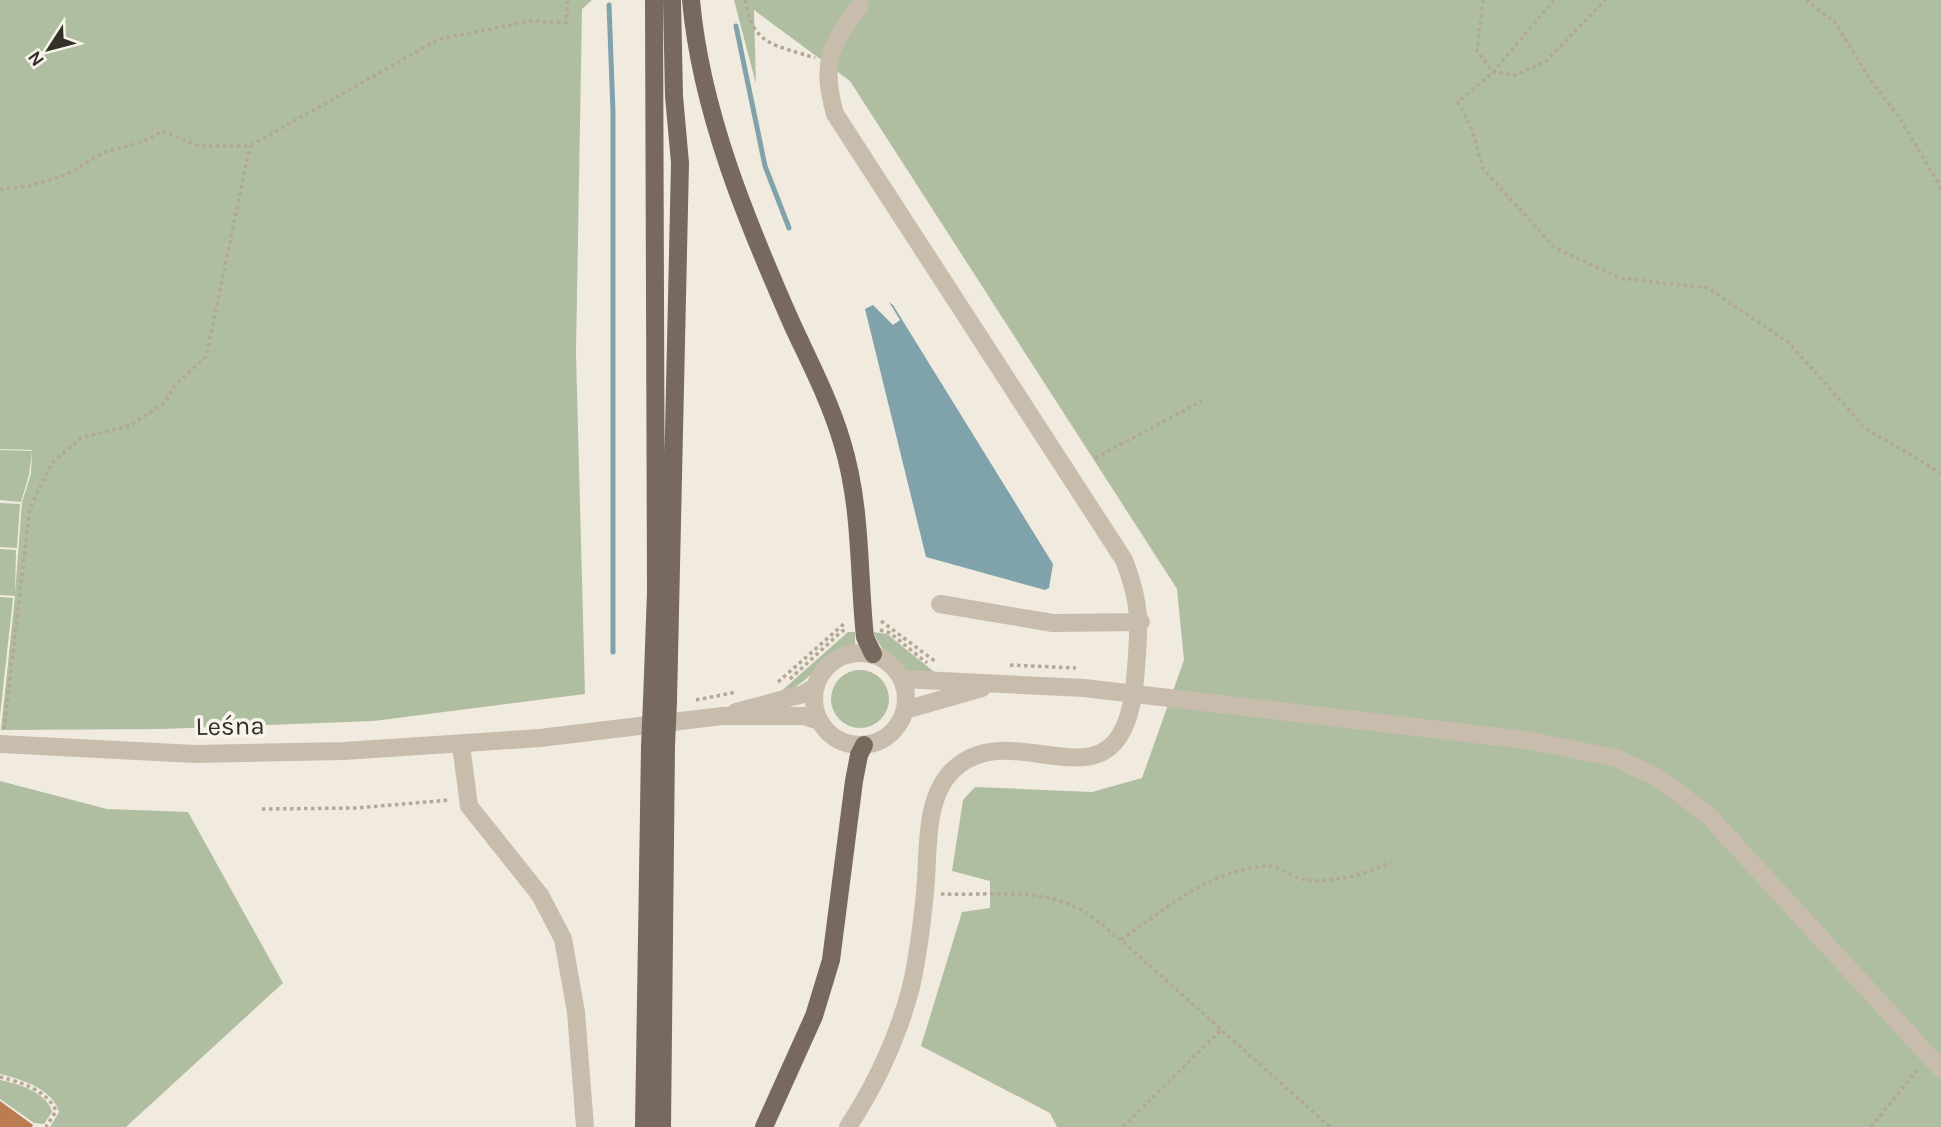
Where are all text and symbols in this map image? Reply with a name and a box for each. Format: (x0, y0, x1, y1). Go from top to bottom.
north arrow (14, 14, 84, 84)
text: N (23, 46, 49, 70)
street label: Leśna (195, 710, 265, 742)

